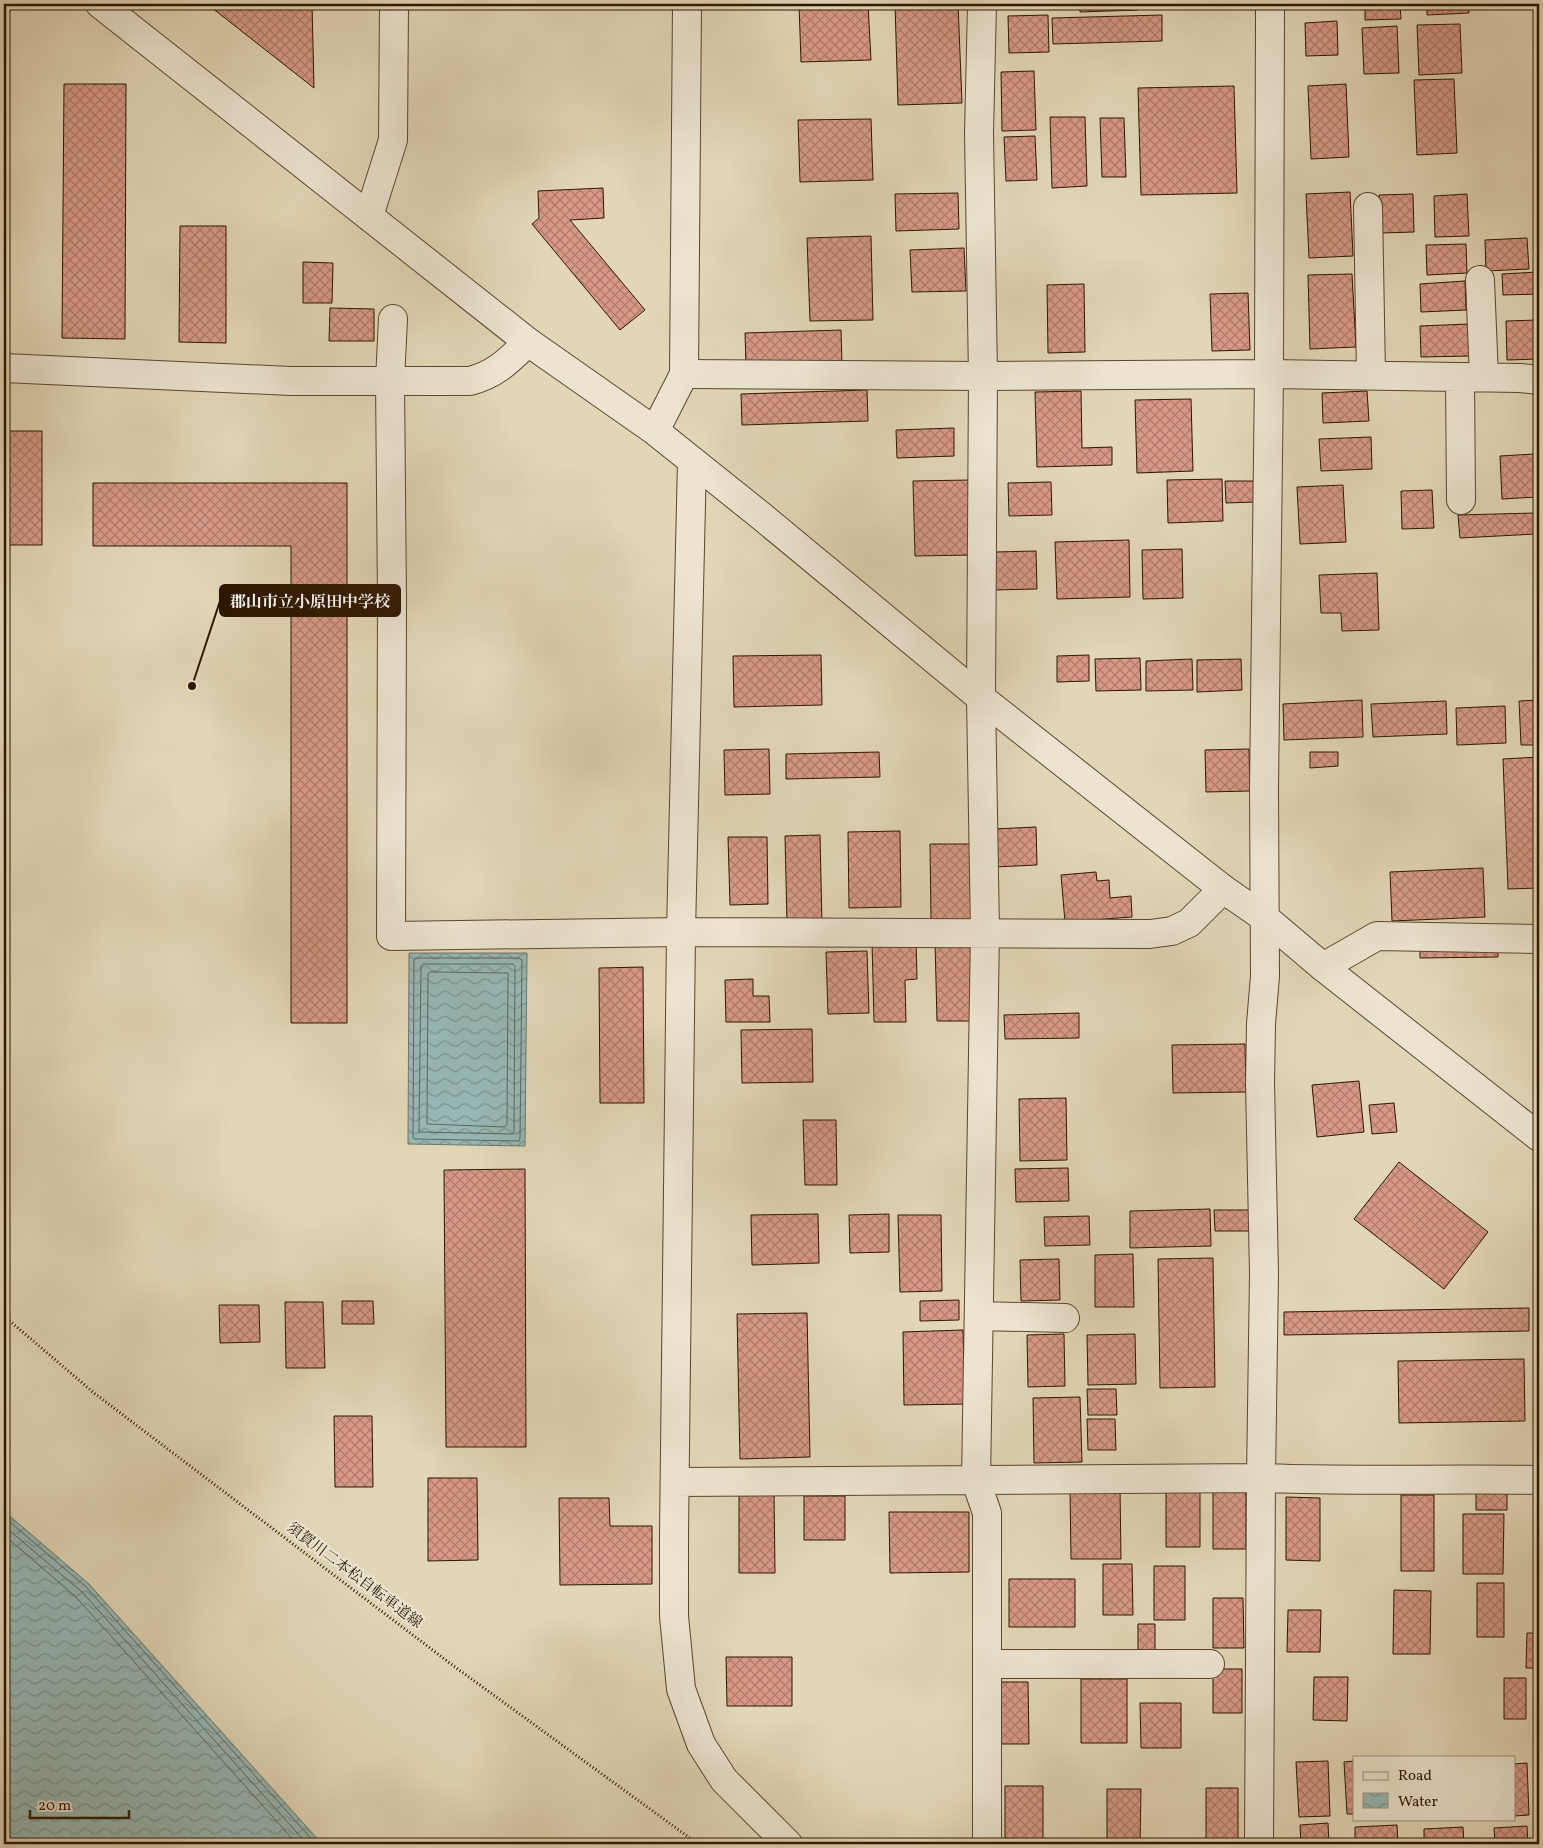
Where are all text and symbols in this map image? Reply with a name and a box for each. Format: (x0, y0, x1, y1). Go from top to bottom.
callout: 郡山市立小原田中学校 (220, 585, 400, 616)
text: 郡山市立小原田中学校 (230, 592, 391, 614)
street label: 須賀川二本松自転車道線 (282, 1518, 426, 1634)
legend (1353, 1756, 1516, 1820)
text: Road (1398, 1766, 1432, 1787)
scale bar (30, 1788, 129, 1820)
text: Water (1398, 1792, 1438, 1813)
text: 20 m (38, 1796, 71, 1817)

